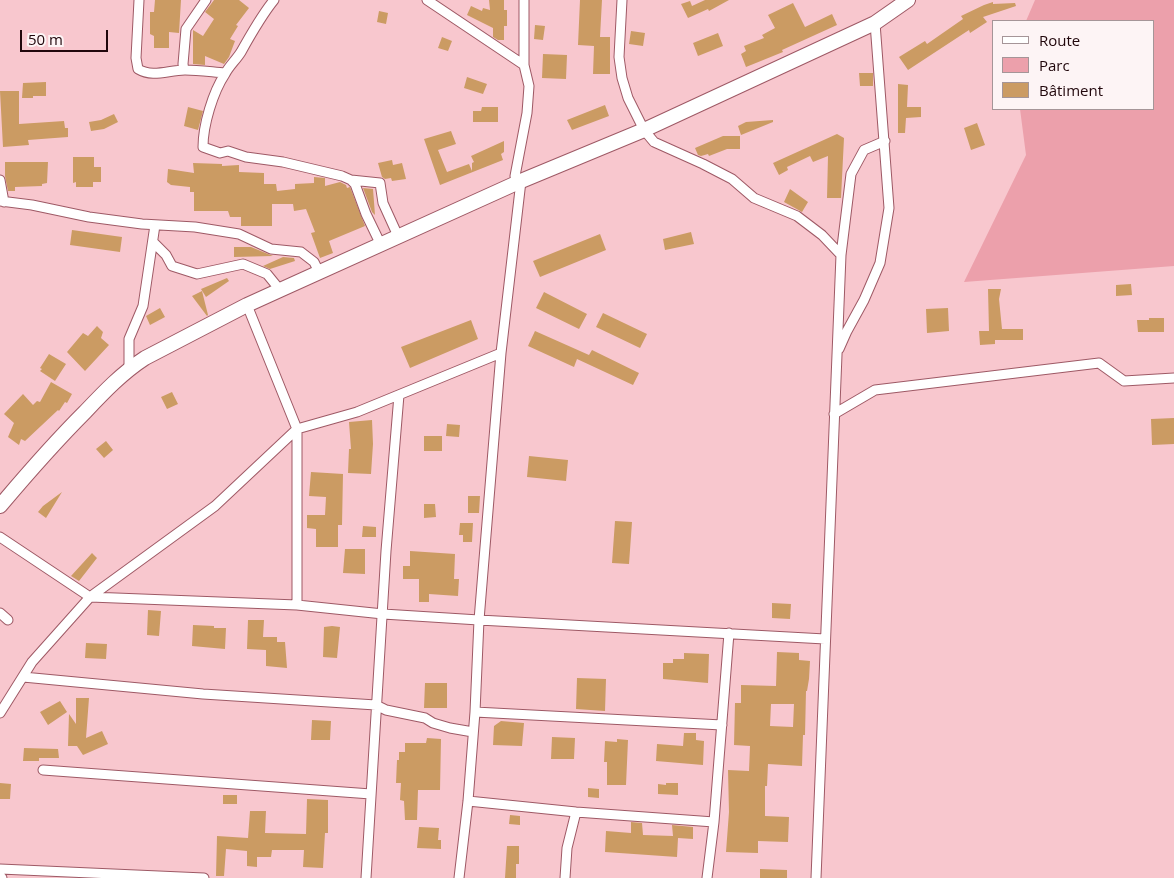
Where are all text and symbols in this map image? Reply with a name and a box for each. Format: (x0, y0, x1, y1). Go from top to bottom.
scale bar (22, 20, 110, 52)
legend (992, 20, 1154, 110)
text: 50 m (28, 29, 63, 49)
text: Route (1039, 30, 1080, 50)
text: Parc (1039, 55, 1070, 75)
text: Bâtiment (1039, 80, 1103, 100)

